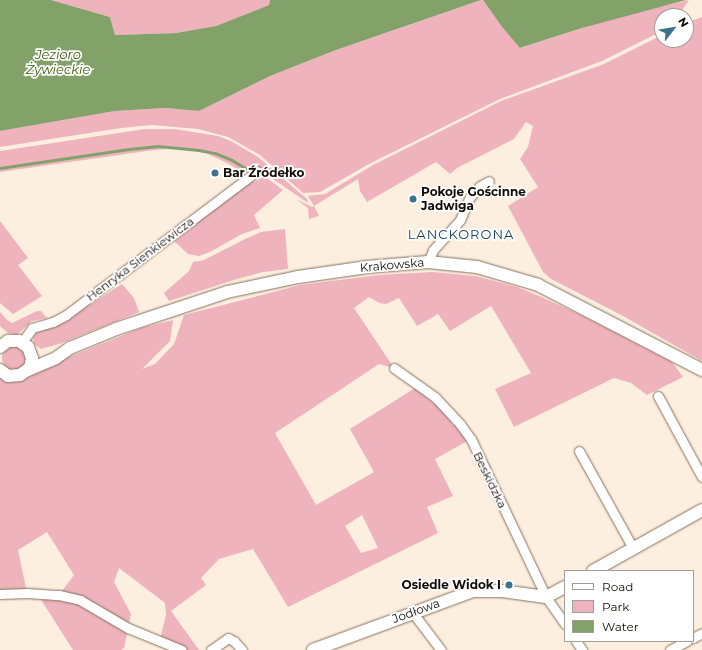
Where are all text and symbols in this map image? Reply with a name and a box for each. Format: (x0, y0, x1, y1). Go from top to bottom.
north arrow (654, 8, 694, 48)
text: N (675, 15, 692, 30)
water label: Jezioro Żywieckie (26, 47, 90, 78)
place label: Bar Źródełko (223, 166, 304, 180)
marker: Bar Źródełko (210, 168, 220, 178)
place label: Pokoje Gościnne Jadwiga (421, 185, 526, 213)
marker: Pokoje Gościnne Jadwiga (408, 194, 418, 204)
street label: Henryka Sienkiewicza (83, 214, 197, 304)
district label: LANCKORONA (408, 226, 514, 242)
street label: Krakowska (359, 255, 425, 275)
street label: Beskidzka (470, 449, 510, 511)
legend (564, 570, 694, 642)
place label: Osiedle Widok I (402, 578, 501, 592)
text: Road (602, 579, 633, 594)
marker: Osiedle Widok I (504, 580, 514, 590)
street label: Jodłowa (390, 596, 442, 626)
text: Park (602, 599, 629, 614)
text: Water (602, 619, 638, 634)

